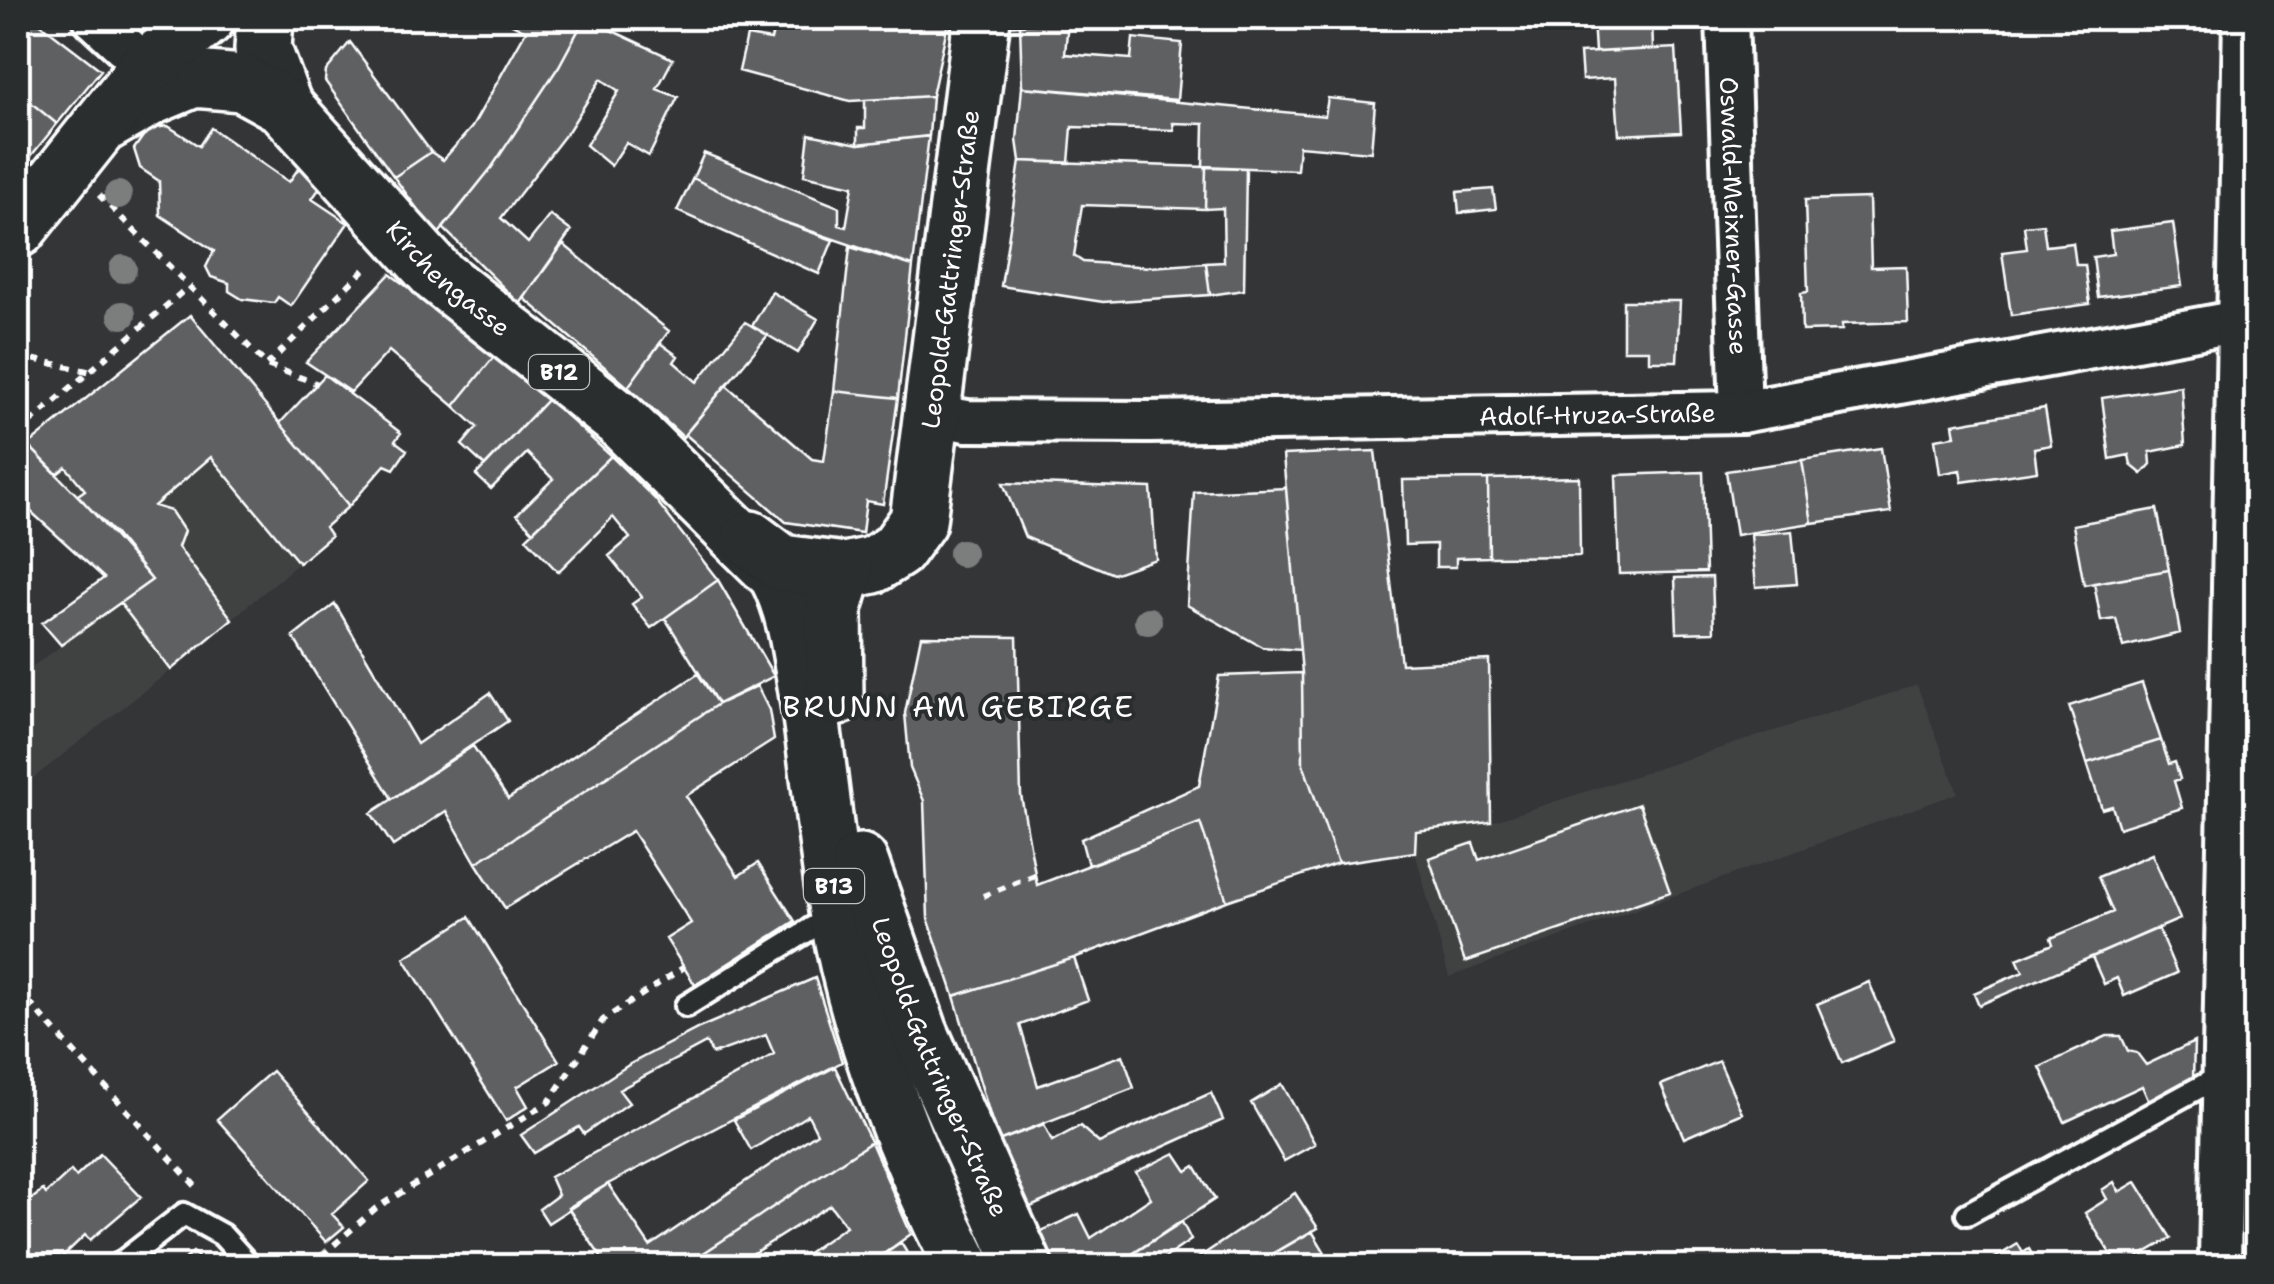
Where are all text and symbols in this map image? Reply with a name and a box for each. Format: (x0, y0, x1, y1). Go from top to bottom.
street label: Oswald-Meixner-Gasse (1712, 76, 1756, 356)
street label: Leopold-Gattringer-Straße (913, 108, 987, 431)
street label: Kirchengasse (379, 213, 518, 344)
road number: B12 (529, 355, 589, 389)
street label: Adolf-Hruza-Straße (1479, 395, 1716, 433)
district label: BRUNN AM GEBIRGE (783, 686, 1136, 727)
road number: B13 (804, 869, 864, 903)
street label: Leopold-Gattringer-Straße (864, 912, 1017, 1222)

